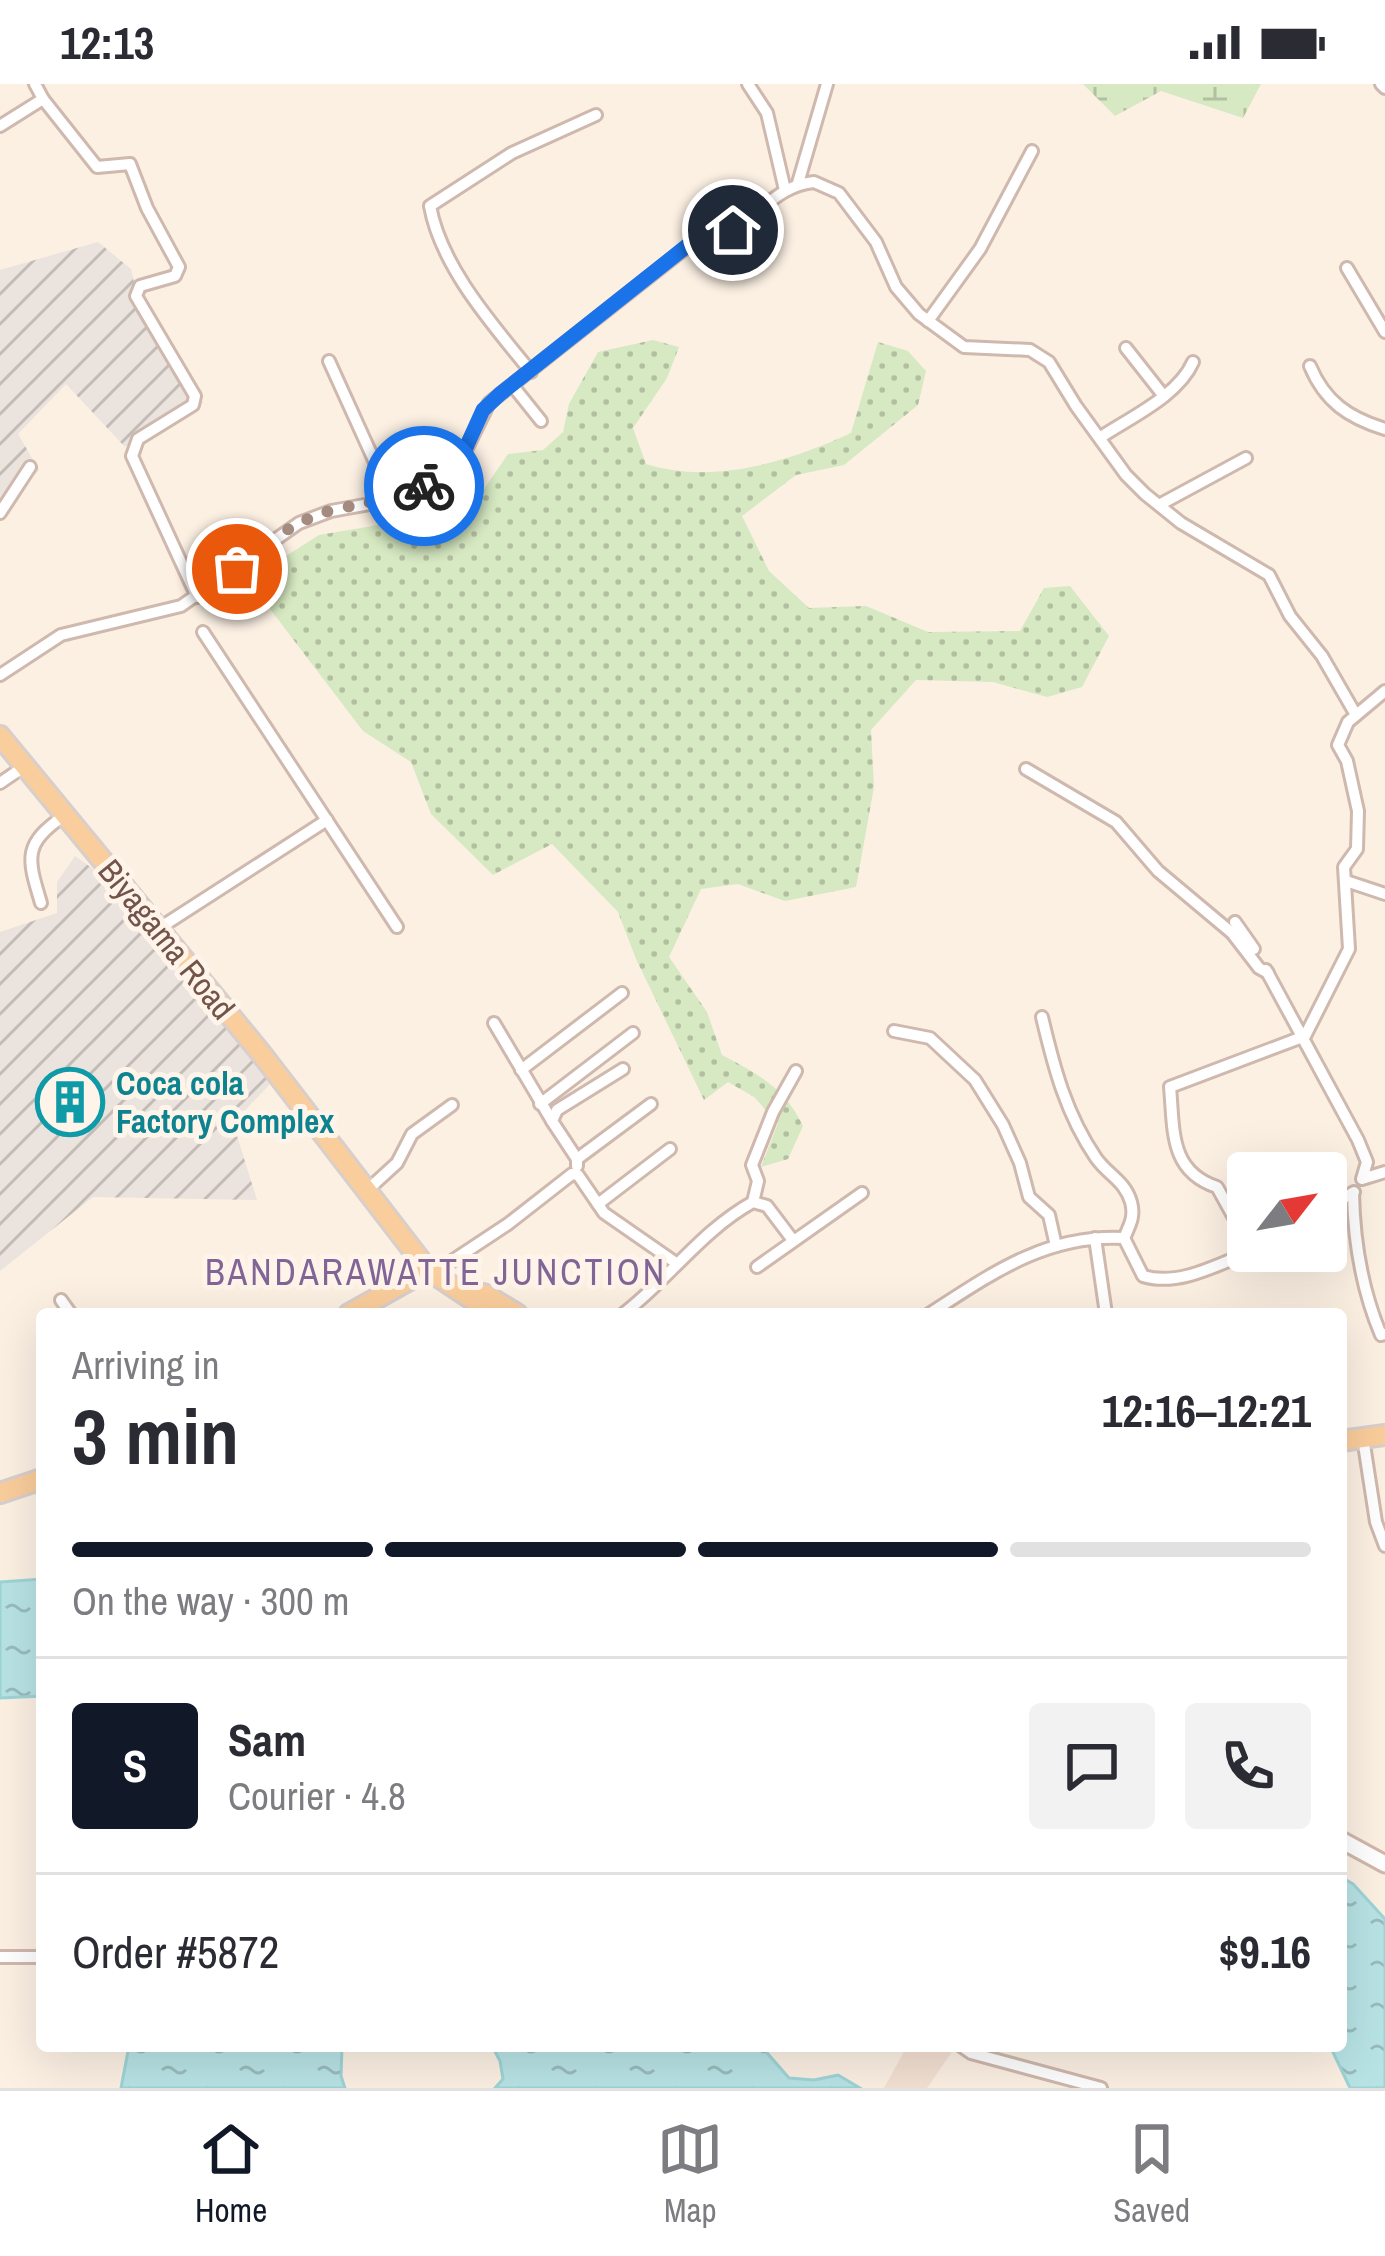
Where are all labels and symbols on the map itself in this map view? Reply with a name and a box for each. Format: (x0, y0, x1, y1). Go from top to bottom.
pin (682, 179, 784, 281)
courier (364, 426, 484, 546)
pin (186, 518, 288, 620)
street label: Biyagama Road (89, 850, 245, 1028)
place label: Coca cola Factory Complex (116, 1061, 334, 1143)
building icon: Coca cola Factory Complex (35, 1067, 105, 1137)
north arrow (1227, 1152, 1347, 1272)
district label: BANDARAWATTE JUNCTION (205, 1248, 667, 1296)

